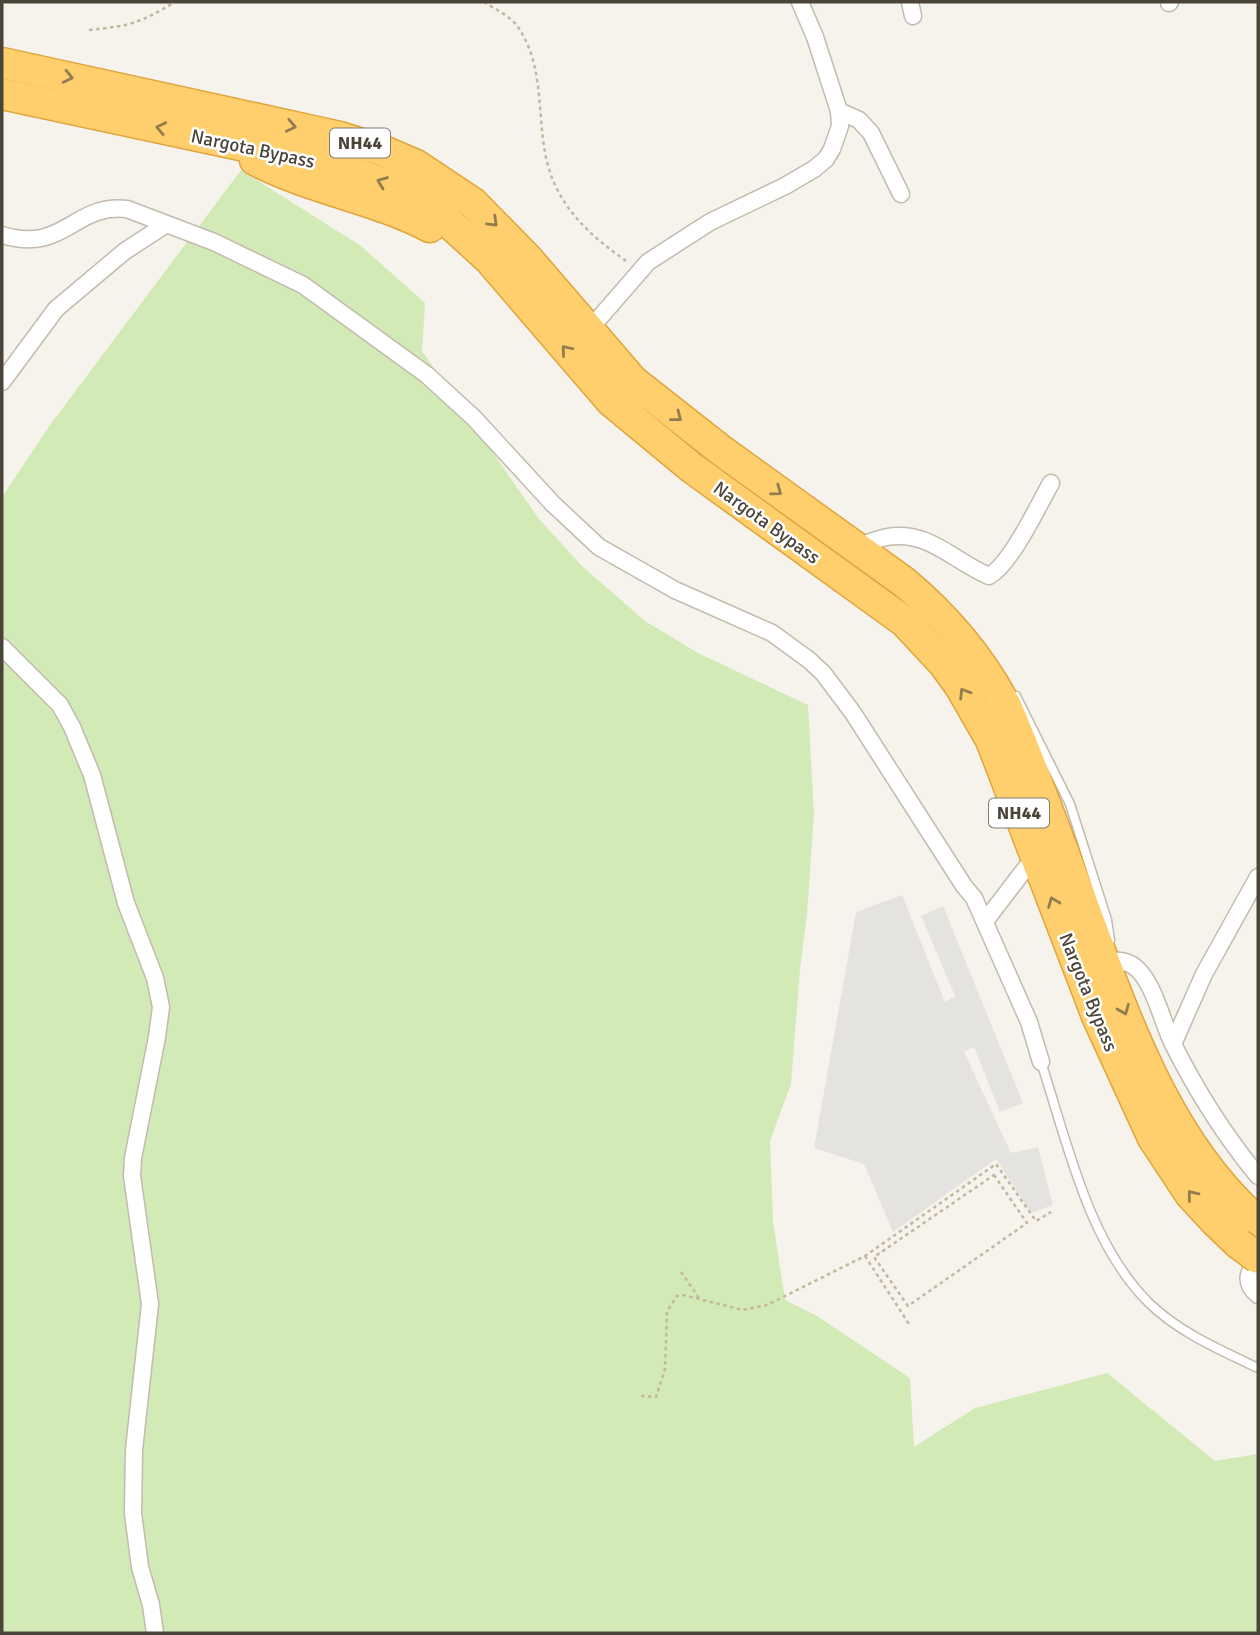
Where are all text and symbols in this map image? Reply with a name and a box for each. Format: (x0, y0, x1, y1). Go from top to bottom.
one-way arrow (62, 69, 74, 84)
one-way arrow (285, 117, 297, 132)
one-way arrow (155, 121, 167, 136)
street label: Nargota Bypass (189, 124, 317, 174)
road number: NH44 (330, 128, 390, 158)
one-way arrow (376, 176, 388, 190)
one-way arrow (484, 214, 497, 227)
one-way arrow (561, 345, 574, 357)
one-way arrow (669, 408, 681, 421)
street label: Nargota Bypass (708, 476, 824, 570)
one-way arrow (769, 483, 782, 495)
one-way arrow (960, 688, 973, 701)
road number: NH44 (989, 798, 1049, 828)
one-way arrow (1047, 896, 1061, 908)
street label: Nargota Bypass (1053, 929, 1123, 1055)
one-way arrow (1116, 1002, 1130, 1015)
one-way arrow (1187, 1190, 1200, 1202)

